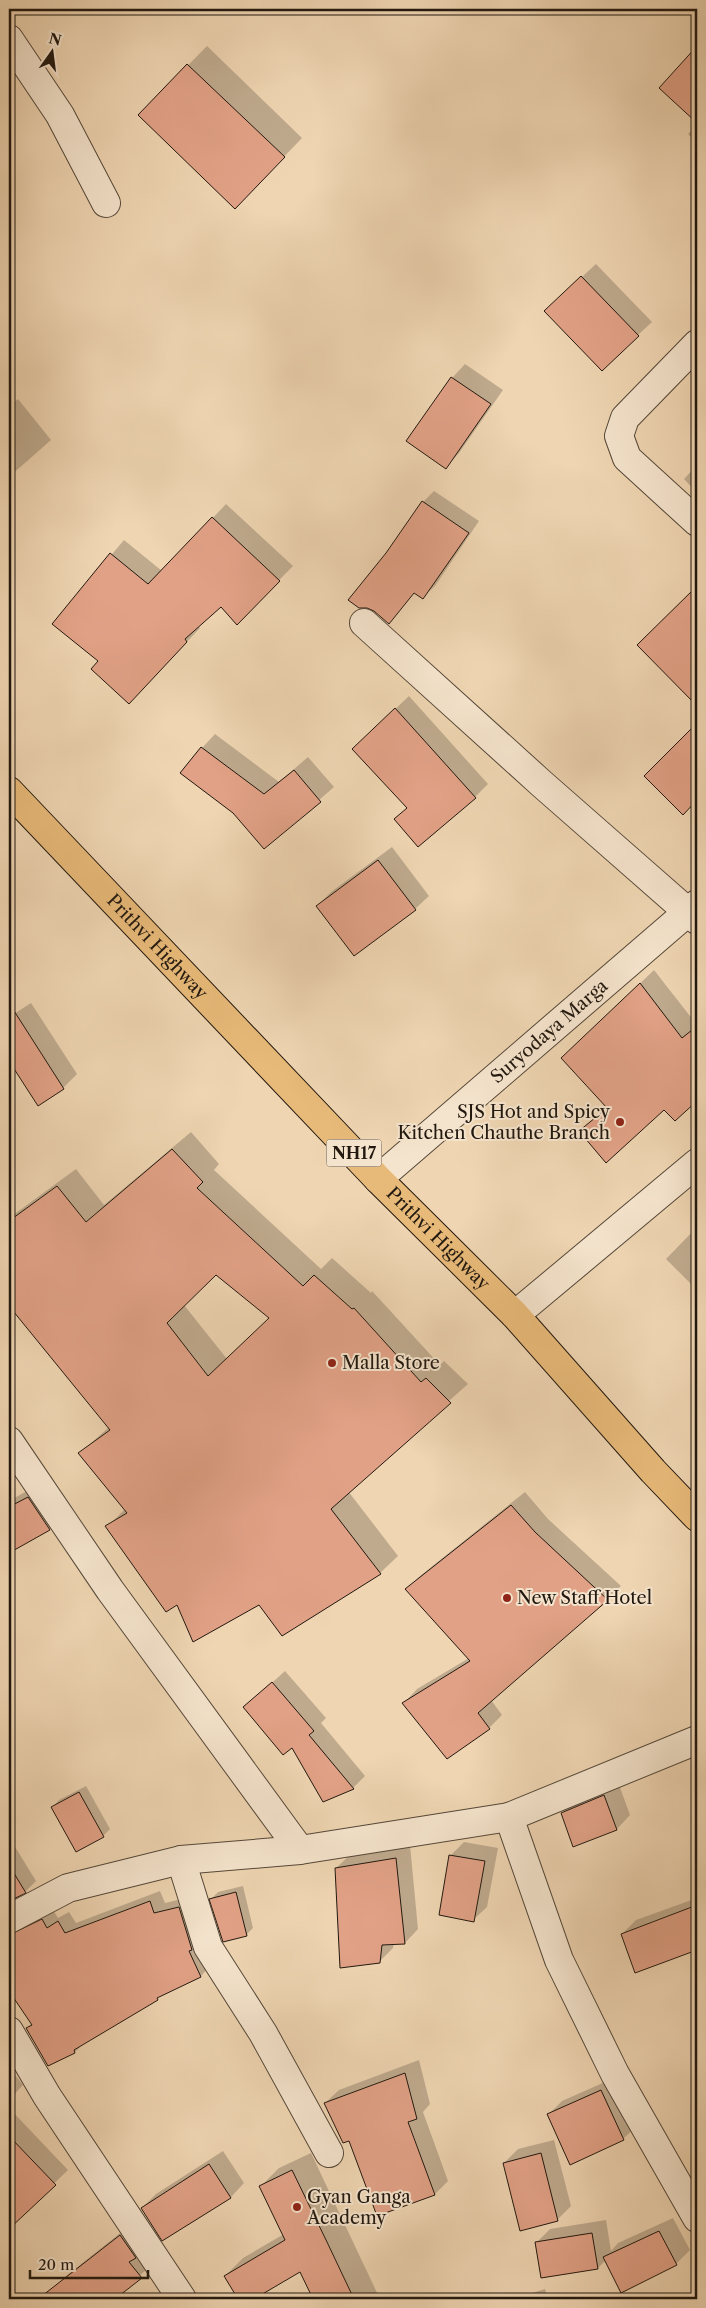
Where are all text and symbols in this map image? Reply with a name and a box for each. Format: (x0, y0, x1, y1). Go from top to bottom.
north arrow (28, 28, 78, 78)
text: N (47, 29, 63, 50)
street label: Prithvi Highway (102, 890, 213, 1005)
street label: Suryodaya Marga (486, 975, 613, 1088)
place label: SJS Hot and Spicy Kitchen Chauthe Branch (398, 1101, 611, 1144)
marker: SJS Hot and Spicy Kitchen Chauthe Branch (614, 1116, 626, 1128)
road number: NH17 (326, 1140, 382, 1166)
street label: Prithvi Highway (382, 1183, 495, 1295)
place label: Malla Store (342, 1352, 440, 1374)
marker: Malla Store (326, 1357, 338, 1369)
place label: New Staff Hotel (517, 1587, 652, 1609)
marker: New Staff Hotel (501, 1592, 513, 1604)
place label: Gyan Ganga Academy (306, 2186, 411, 2229)
marker: Gyan Ganga Academy (291, 2201, 303, 2213)
scale bar (30, 2248, 148, 2280)
text: 20 m (38, 2255, 74, 2274)

